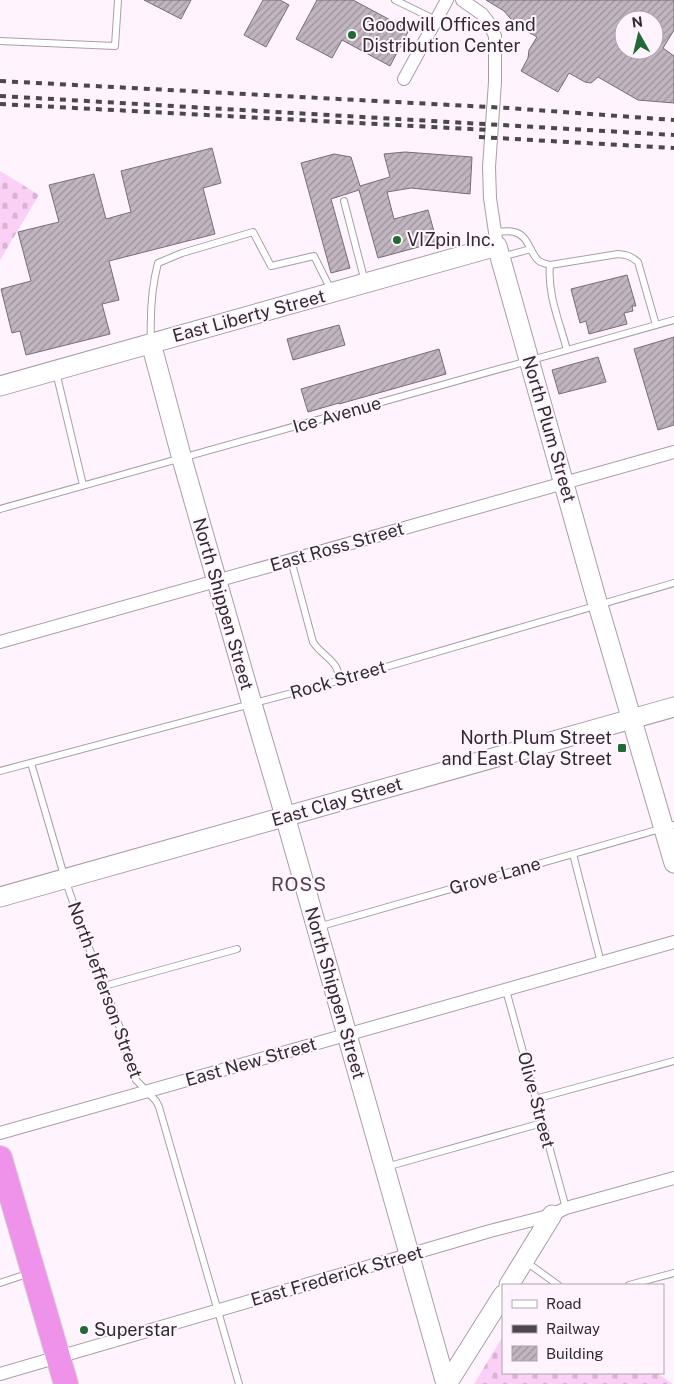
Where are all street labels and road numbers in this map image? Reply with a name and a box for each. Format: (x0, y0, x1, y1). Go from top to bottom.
street label: East Liberty Street (170, 285, 328, 346)
street label: North Plum Street (518, 353, 581, 505)
street label: Ice Avenue (290, 392, 383, 437)
street label: North Shippen Street (189, 515, 258, 692)
street label: East Ross Street (268, 517, 406, 576)
street label: Rock Street (287, 656, 388, 703)
street label: East Clay Street (269, 773, 405, 830)
street label: Grove Lane (447, 852, 543, 899)
street label: North Jefferson Street (64, 899, 147, 1081)
street label: North Shippen Street (301, 904, 370, 1081)
street label: East New Street (183, 1033, 319, 1090)
street label: Olive Street (514, 1049, 559, 1150)
street label: East Frederick Street (248, 1241, 425, 1310)

